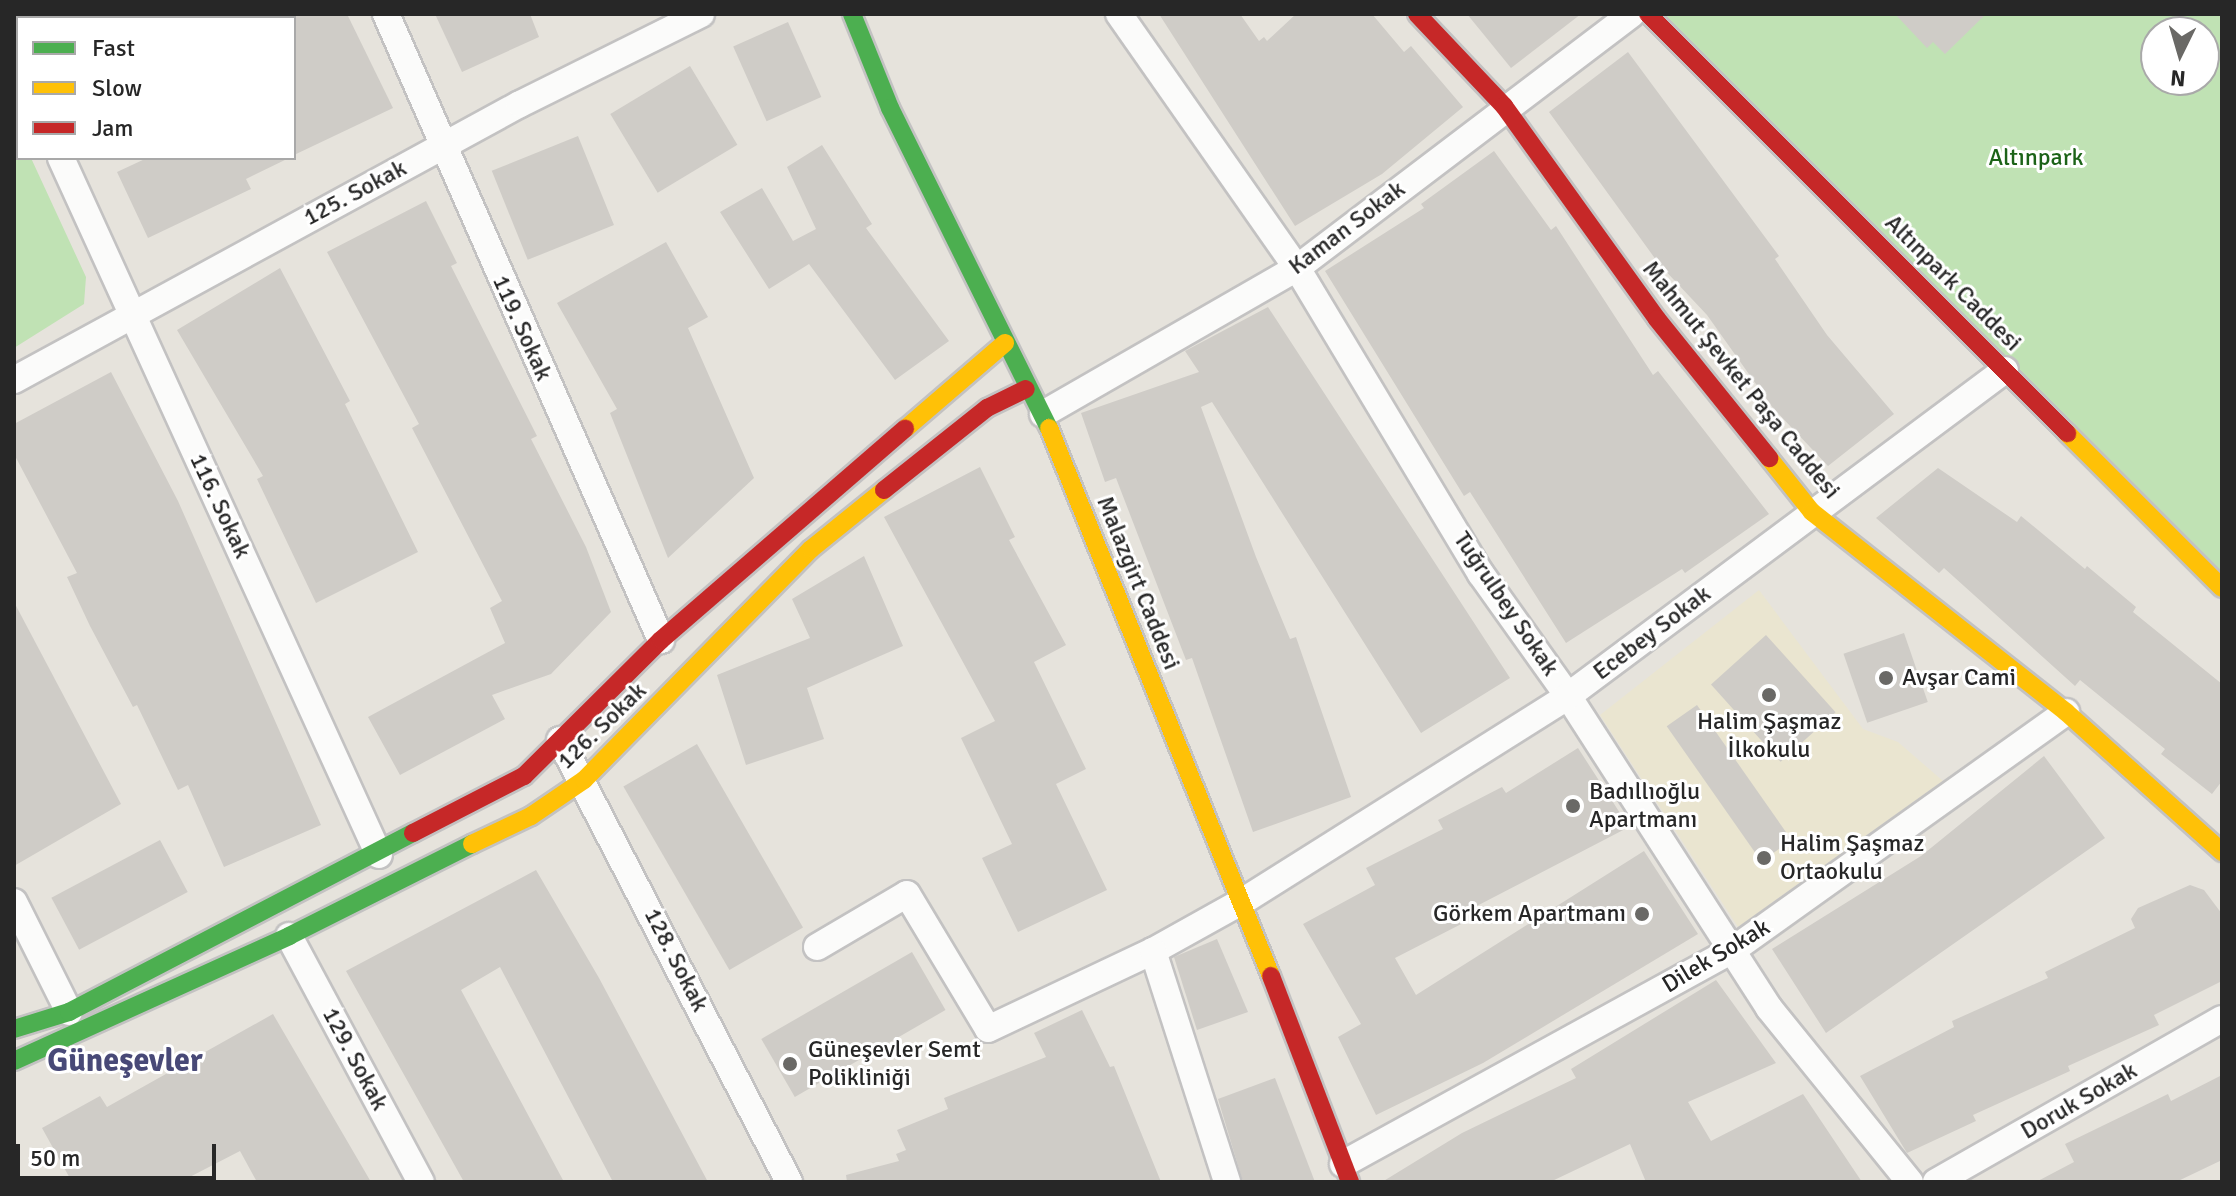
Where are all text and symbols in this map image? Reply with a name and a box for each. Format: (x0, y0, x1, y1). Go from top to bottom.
legend (16, 16, 296, 160)
north arrow (2140, 16, 2220, 96)
text: Fast (92, 33, 135, 63)
text: N (2169, 64, 2187, 93)
text: Slow (92, 73, 142, 103)
text: Jam (92, 113, 133, 143)
park label: Altınpark (1988, 144, 2084, 172)
street label: 125. Sokak (299, 154, 411, 232)
street label: Kaman Sokak (1283, 175, 1411, 281)
street label: Altınpark Caddesi (1879, 209, 2027, 357)
street label: Mahmut Şevket Paşa Caddesi (1636, 255, 1846, 505)
street label: 119. Sokak (486, 271, 558, 385)
street label: 116. Sokak (183, 449, 257, 563)
street label: Malazgirt Caddesi (1090, 492, 1186, 674)
street label: Tuğrulbey Sokak (1447, 526, 1565, 682)
street label: Ecebey Sokak (1588, 580, 1716, 686)
place label: Avşar Cami (1902, 664, 2016, 692)
marker: Avşar Cami (1877, 669, 1895, 687)
street label: 126. Sokak (552, 677, 652, 775)
marker: Halim Şaşmaz İlkokulu (1760, 686, 1778, 704)
place label: Halim Şaşmaz İlkokulu (1697, 708, 1841, 764)
place label: Badıllıoğlu Apartmanı (1589, 778, 1700, 834)
marker: Badıllıoğlu Apartmanı (1564, 797, 1582, 815)
place label: Halim Şaşmaz Ortaokulu (1780, 830, 1924, 886)
marker: Halim Şaşmaz Ortaokulu (1755, 849, 1773, 867)
place label: Görkem Apartmanı (1433, 900, 1626, 928)
street label: 128. Sokak (638, 903, 714, 1017)
marker: Görkem Apartmanı (1633, 905, 1651, 923)
street label: Dilek Sokak (1657, 913, 1775, 999)
street label: 129. Sokak (316, 1003, 394, 1115)
place label: Güneşevler Semt Polikliniği (808, 1036, 981, 1092)
district label: Güneşevler (47, 1042, 203, 1080)
marker: Güneşevler Semt Polikliniği (779, 1053, 801, 1075)
street label: Doruk Sokak (2016, 1056, 2142, 1146)
scale bar (20, 1128, 220, 1178)
text: 50 m (30, 1143, 80, 1173)

